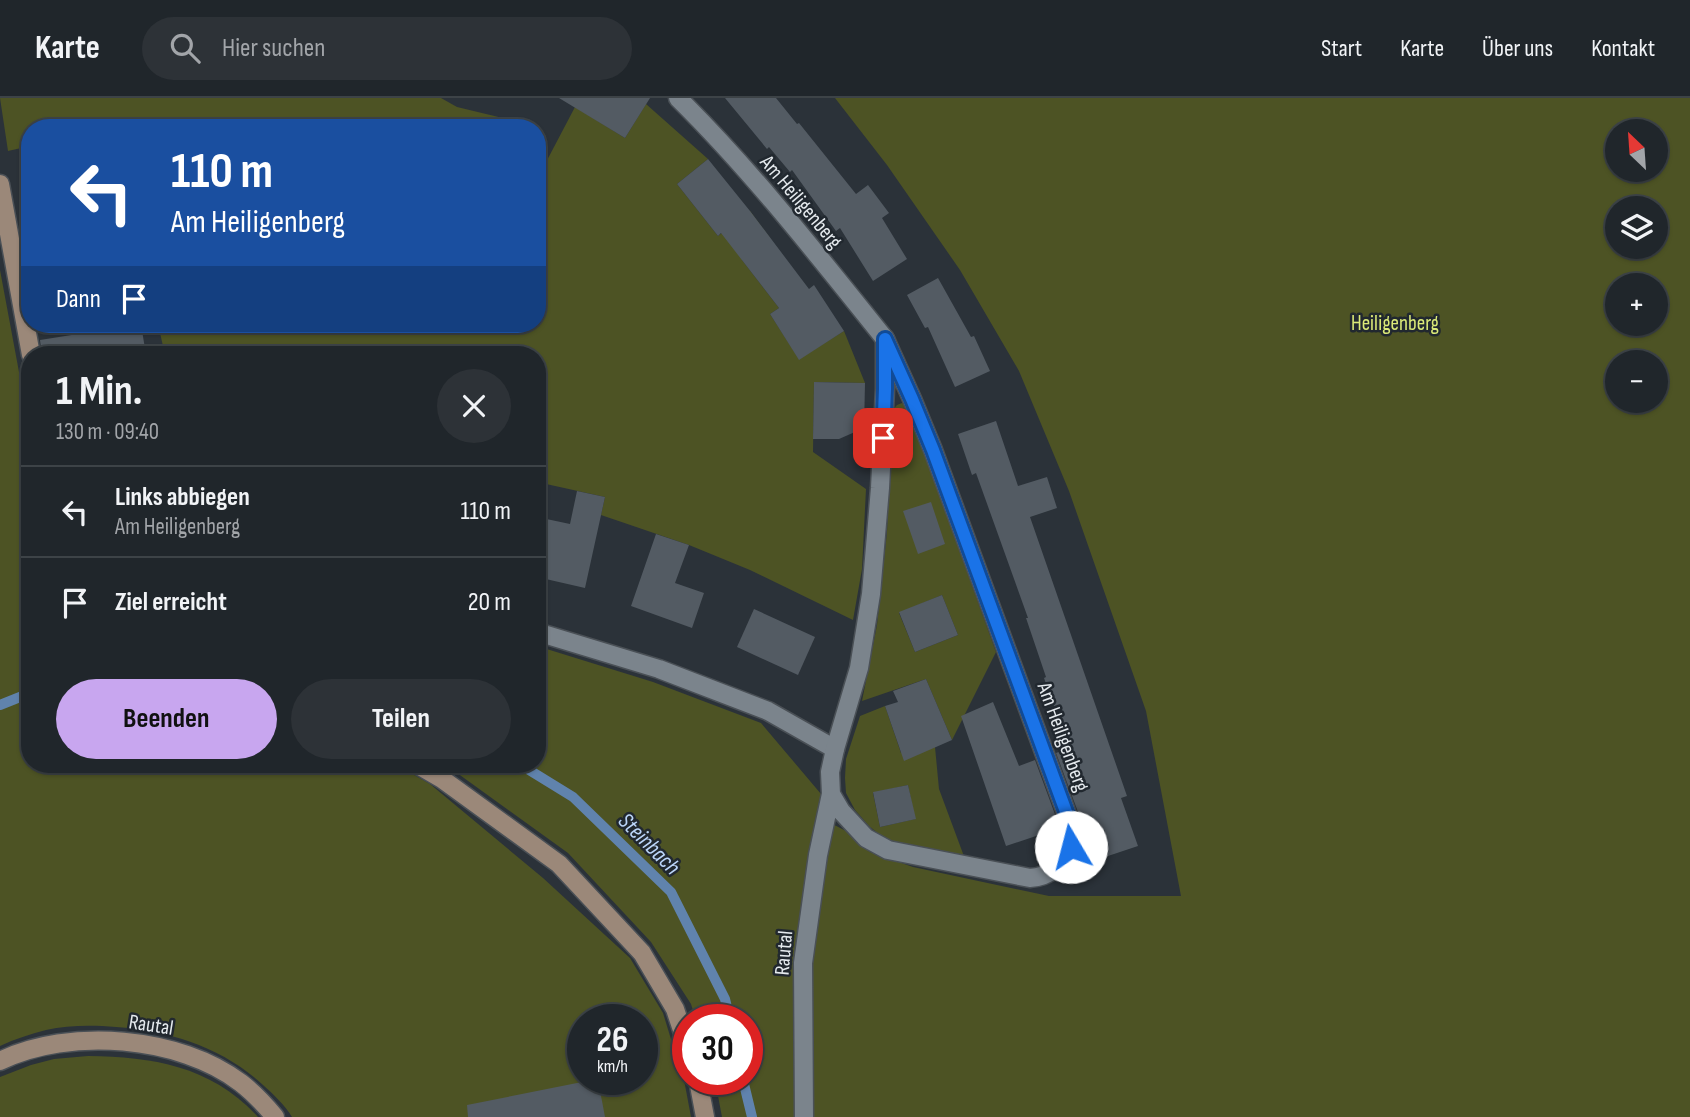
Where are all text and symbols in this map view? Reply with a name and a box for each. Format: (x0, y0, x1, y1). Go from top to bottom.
search box (142, 17, 632, 80)
text: Karte (35, 28, 100, 68)
icon: search (166, 29, 204, 67)
text: Hier suchen (222, 33, 325, 64)
text: Start (1321, 34, 1362, 63)
text: Karte (1400, 34, 1444, 63)
text: Über uns (1482, 34, 1553, 63)
text: Kontakt (1591, 34, 1655, 63)
north arrow (1605, 119, 1668, 182)
map controls (1605, 119, 1668, 413)
text: 110 m (171, 143, 273, 202)
icon: left (56, 147, 147, 238)
street label: Am Heiligenberg (754, 149, 847, 254)
button: layers (1605, 196, 1668, 259)
text: Am Heiligenberg (171, 203, 345, 242)
button: + (1605, 273, 1668, 336)
icon: arrive (115, 280, 153, 318)
text: Dann (56, 284, 101, 315)
park label: Heiligenberg (1351, 311, 1439, 336)
button: − (1605, 350, 1668, 413)
text: 1 Min. (56, 366, 142, 417)
button: close (437, 369, 511, 443)
pin (853, 408, 913, 468)
text: 130 m · 09:40 (56, 418, 159, 446)
icon: arrive (864, 419, 902, 457)
text: Links abbiegen (115, 482, 250, 513)
icon: left (56, 493, 94, 531)
text: 110 m (460, 496, 511, 527)
text: Am Heiligenberg (115, 513, 240, 541)
icon: arrive (56, 584, 94, 622)
text: Ziel erreicht (115, 587, 227, 618)
text: 20 m (468, 587, 511, 618)
street label: Am Heiligenberg (1031, 678, 1094, 795)
button: Beenden (56, 679, 277, 759)
button: Teilen (291, 679, 511, 759)
water label: Steinbach (612, 807, 686, 881)
position arrow (1034, 810, 1108, 884)
street label: Rautal (770, 930, 798, 976)
speed limit sign: 30 (672, 1004, 763, 1095)
street label: Rautal (127, 1009, 175, 1041)
text: 26 (597, 1019, 628, 1062)
text: km/h (597, 1056, 628, 1077)

